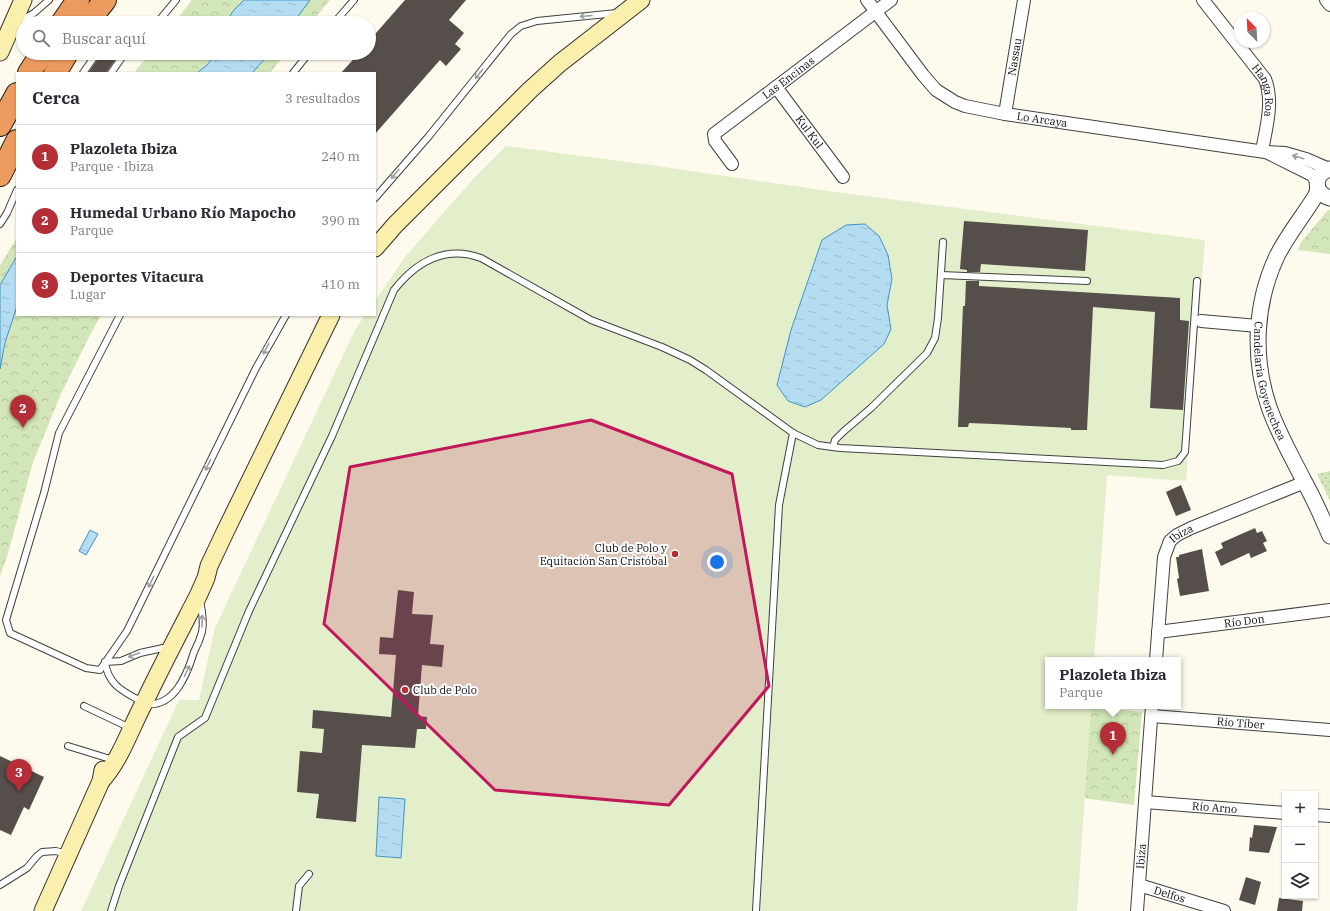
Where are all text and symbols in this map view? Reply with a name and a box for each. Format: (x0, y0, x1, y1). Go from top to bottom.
one-way arrow (580, 12, 593, 19)
north arrow (1234, 12, 1270, 48)
search box (16, 16, 376, 60)
icon: search (30, 27, 52, 49)
text: Buscar aquí (62, 29, 146, 48)
street label: Nassau (1005, 37, 1025, 77)
street label: Las Encinas (759, 53, 817, 102)
street label: Hanga Roa (1249, 61, 1276, 118)
one-way arrow (474, 69, 483, 80)
text: Cerca (32, 87, 80, 109)
text: 3 resultados (285, 90, 360, 107)
street label: Lo Arcaya (1016, 109, 1068, 130)
street label: Kul Kul (793, 113, 826, 151)
text: Plazoleta Ibiza (70, 139, 177, 158)
text: 1 (41, 148, 49, 165)
text: 240 m (321, 148, 360, 165)
one-way arrow (1292, 153, 1305, 160)
text: Parque · Ibiza (70, 158, 154, 175)
one-way arrow (391, 169, 400, 180)
text: Humedal Urbano Río Mapocho (70, 203, 296, 222)
text: 2 (41, 212, 49, 229)
text: 390 m (321, 212, 360, 229)
text: Parque (70, 222, 114, 239)
text: Deportes Vitacura (70, 267, 204, 286)
text: 3 (41, 276, 49, 293)
text: 410 m (321, 276, 360, 293)
text: Lugar (70, 286, 106, 303)
street label: Candelaria Goyenechea (1251, 321, 1289, 443)
one-way arrow (262, 343, 270, 355)
pin: 2 (10, 395, 36, 428)
one-way arrow (204, 459, 211, 471)
street label: Ibiza (1166, 521, 1195, 546)
place label: Club de Polo y Equitación San Cristóbal (540, 541, 667, 568)
marker: Club de Polo y Equitación San Cristóbal (670, 549, 680, 559)
your location (707, 552, 727, 572)
one-way arrow (147, 576, 154, 588)
street label: Río Don (1223, 611, 1265, 630)
one-way arrow (198, 615, 206, 628)
one-way arrow (128, 652, 140, 660)
popup (1045, 657, 1181, 709)
one-way arrow (184, 665, 191, 677)
text: Plazoleta Ibiza (1059, 665, 1167, 684)
place label: Club de Polo (413, 683, 477, 697)
text: Parque (1059, 684, 1103, 701)
marker: Club de Polo (400, 685, 410, 695)
street label: Río Tíber (1216, 714, 1265, 732)
pin: 1 (1100, 722, 1126, 755)
pin: 3 (6, 759, 32, 792)
map controls (1282, 791, 1318, 899)
button: + (1282, 791, 1318, 827)
street label: Río Arno (1192, 799, 1238, 816)
button: − (1282, 827, 1318, 863)
street label: Ibiza (1133, 843, 1149, 869)
button: layers (1282, 863, 1318, 899)
street label: Delfos (1152, 883, 1187, 906)

